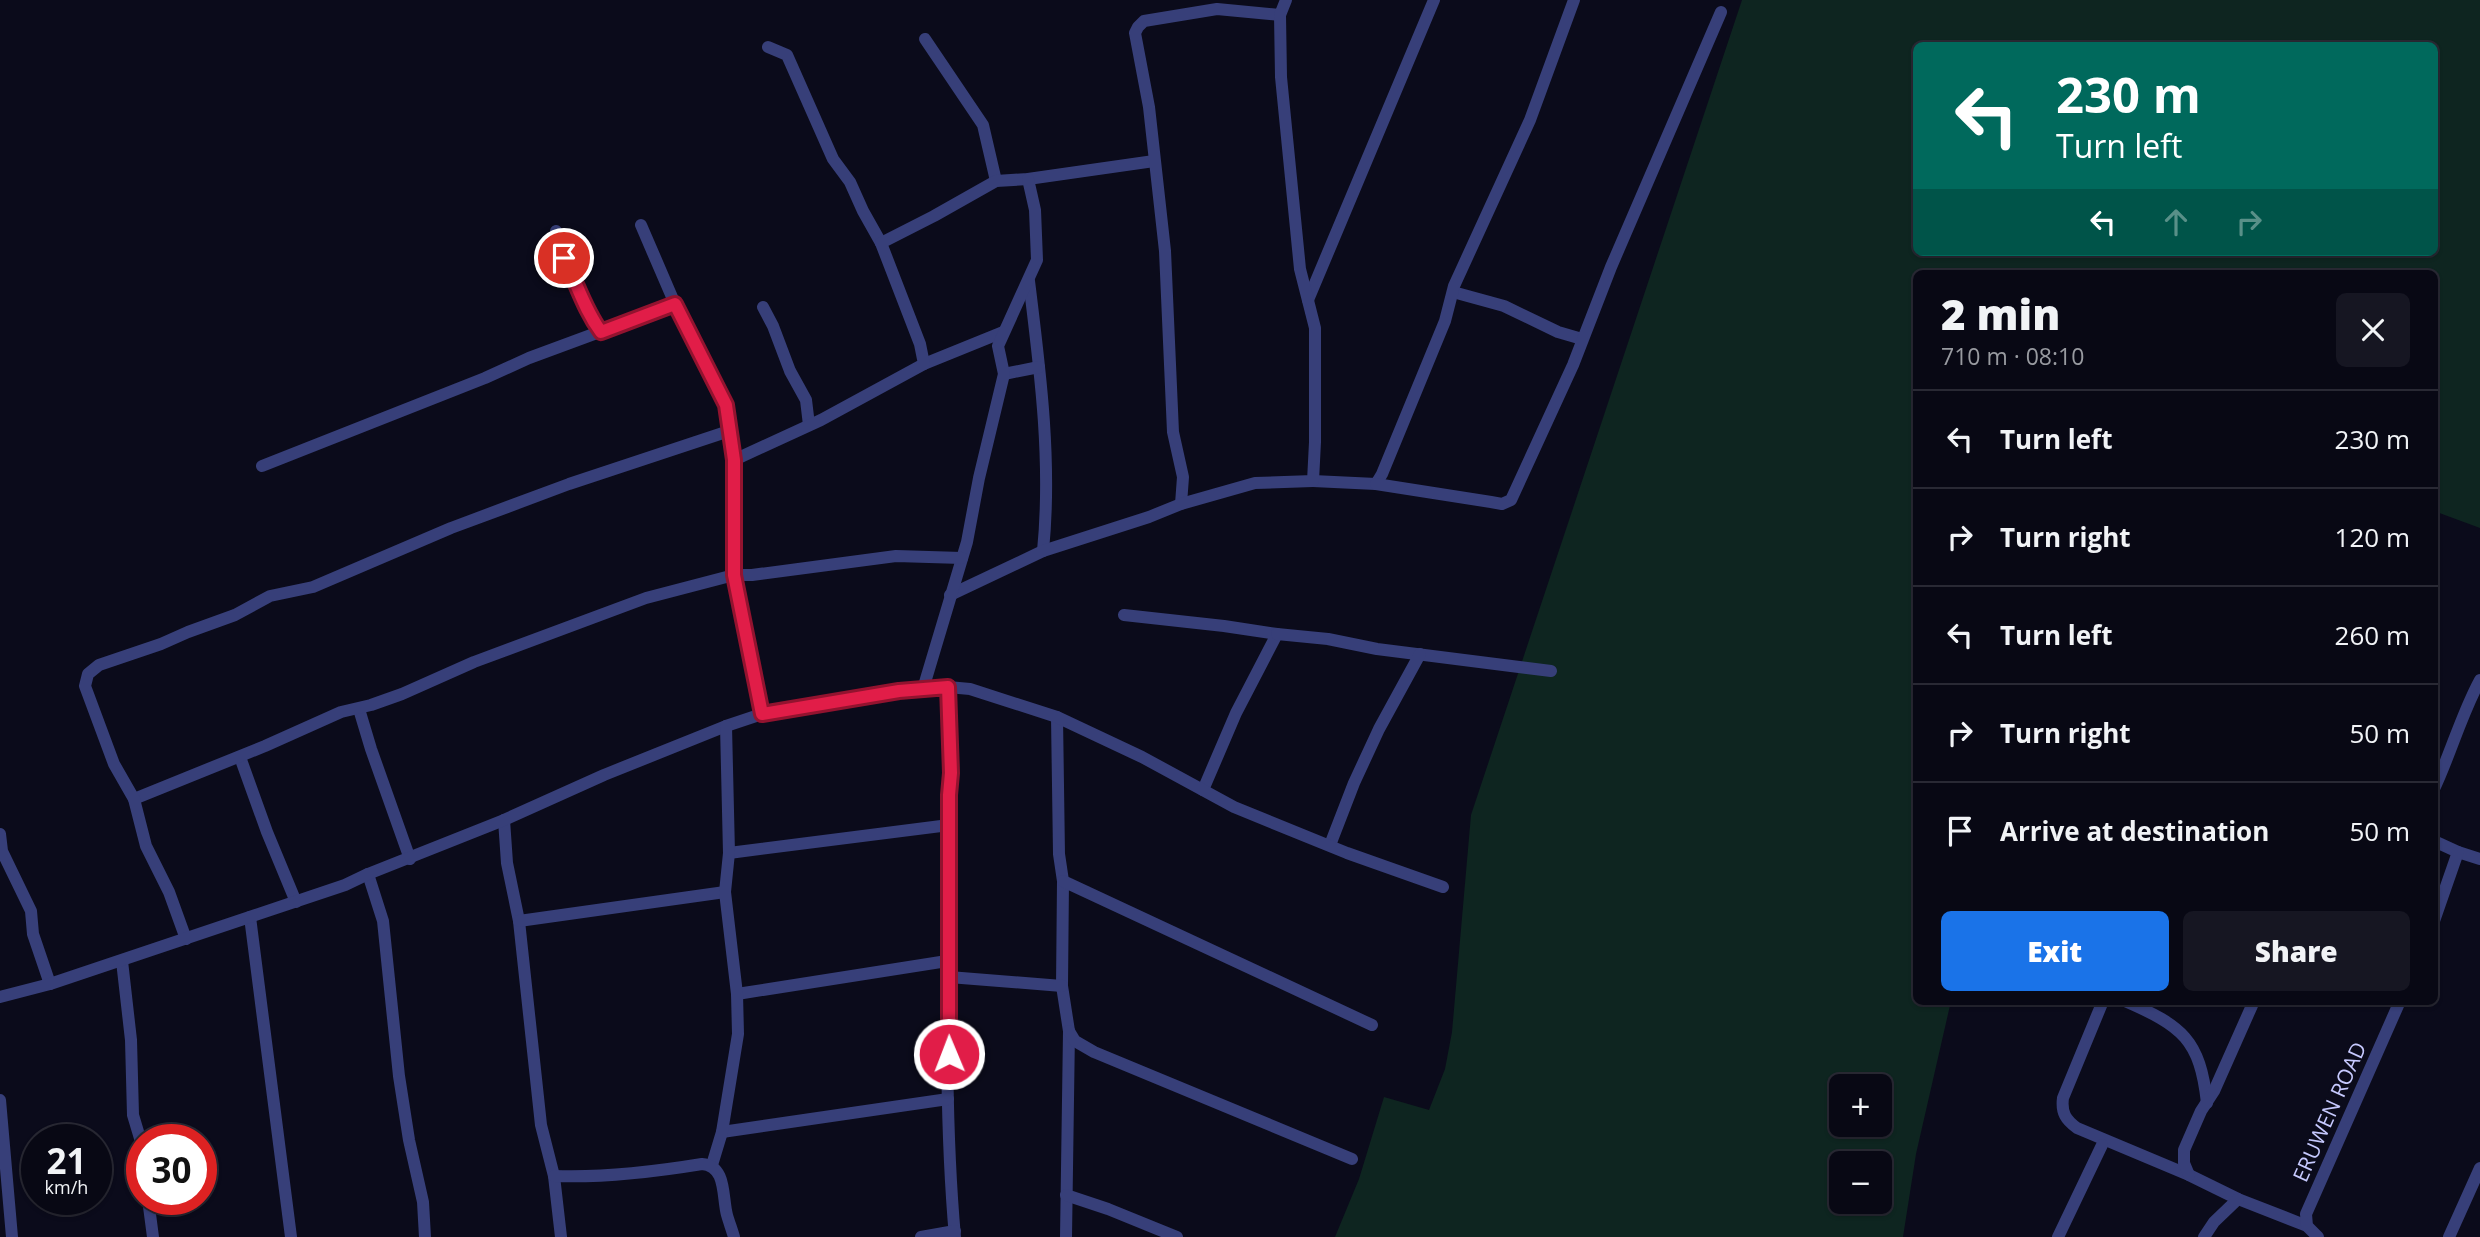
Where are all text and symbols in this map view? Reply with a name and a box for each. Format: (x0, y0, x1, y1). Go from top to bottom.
text: 230 m (2056, 61, 2201, 127)
icon: left (1941, 70, 2032, 161)
text: Turn left (2056, 124, 2182, 167)
icon: left (2084, 203, 2122, 241)
icon: ahead (2157, 203, 2195, 241)
icon: right (2230, 203, 2268, 241)
pin (534, 228, 594, 288)
icon: arrive (545, 239, 583, 277)
text: 2 min (1941, 285, 2060, 342)
button: close (2336, 293, 2410, 367)
text: 710 m · 08:10 (1941, 340, 2084, 372)
icon: left (1941, 420, 1979, 458)
text: Turn left (2000, 421, 2112, 457)
text: 230 m (2335, 421, 2410, 457)
icon: right (1941, 518, 1979, 556)
text: Turn right (2000, 519, 2131, 555)
text: 120 m (2335, 519, 2410, 555)
icon: left (1941, 616, 1979, 654)
text: Turn left (2000, 617, 2112, 653)
text: 260 m (2335, 617, 2410, 653)
icon: right (1941, 714, 1979, 752)
text: Turn right (2000, 715, 2131, 751)
text: 50 m (2349, 715, 2410, 751)
icon: arrive (1941, 812, 1979, 850)
text: Arrive at destination (2000, 813, 2269, 849)
text: 50 m (2349, 813, 2410, 849)
button: Exit (1941, 911, 2169, 991)
button: Share (2183, 911, 2410, 991)
position arrow (912, 1017, 986, 1091)
street label: ERUWEN ROAD (2286, 1037, 2372, 1186)
map controls (1829, 1074, 1892, 1214)
button: + (1829, 1074, 1892, 1137)
speed limit sign: 30 (126, 1124, 217, 1215)
text: 21 (46, 1137, 87, 1184)
button: − (1829, 1151, 1892, 1214)
text: km/h (45, 1175, 88, 1199)

